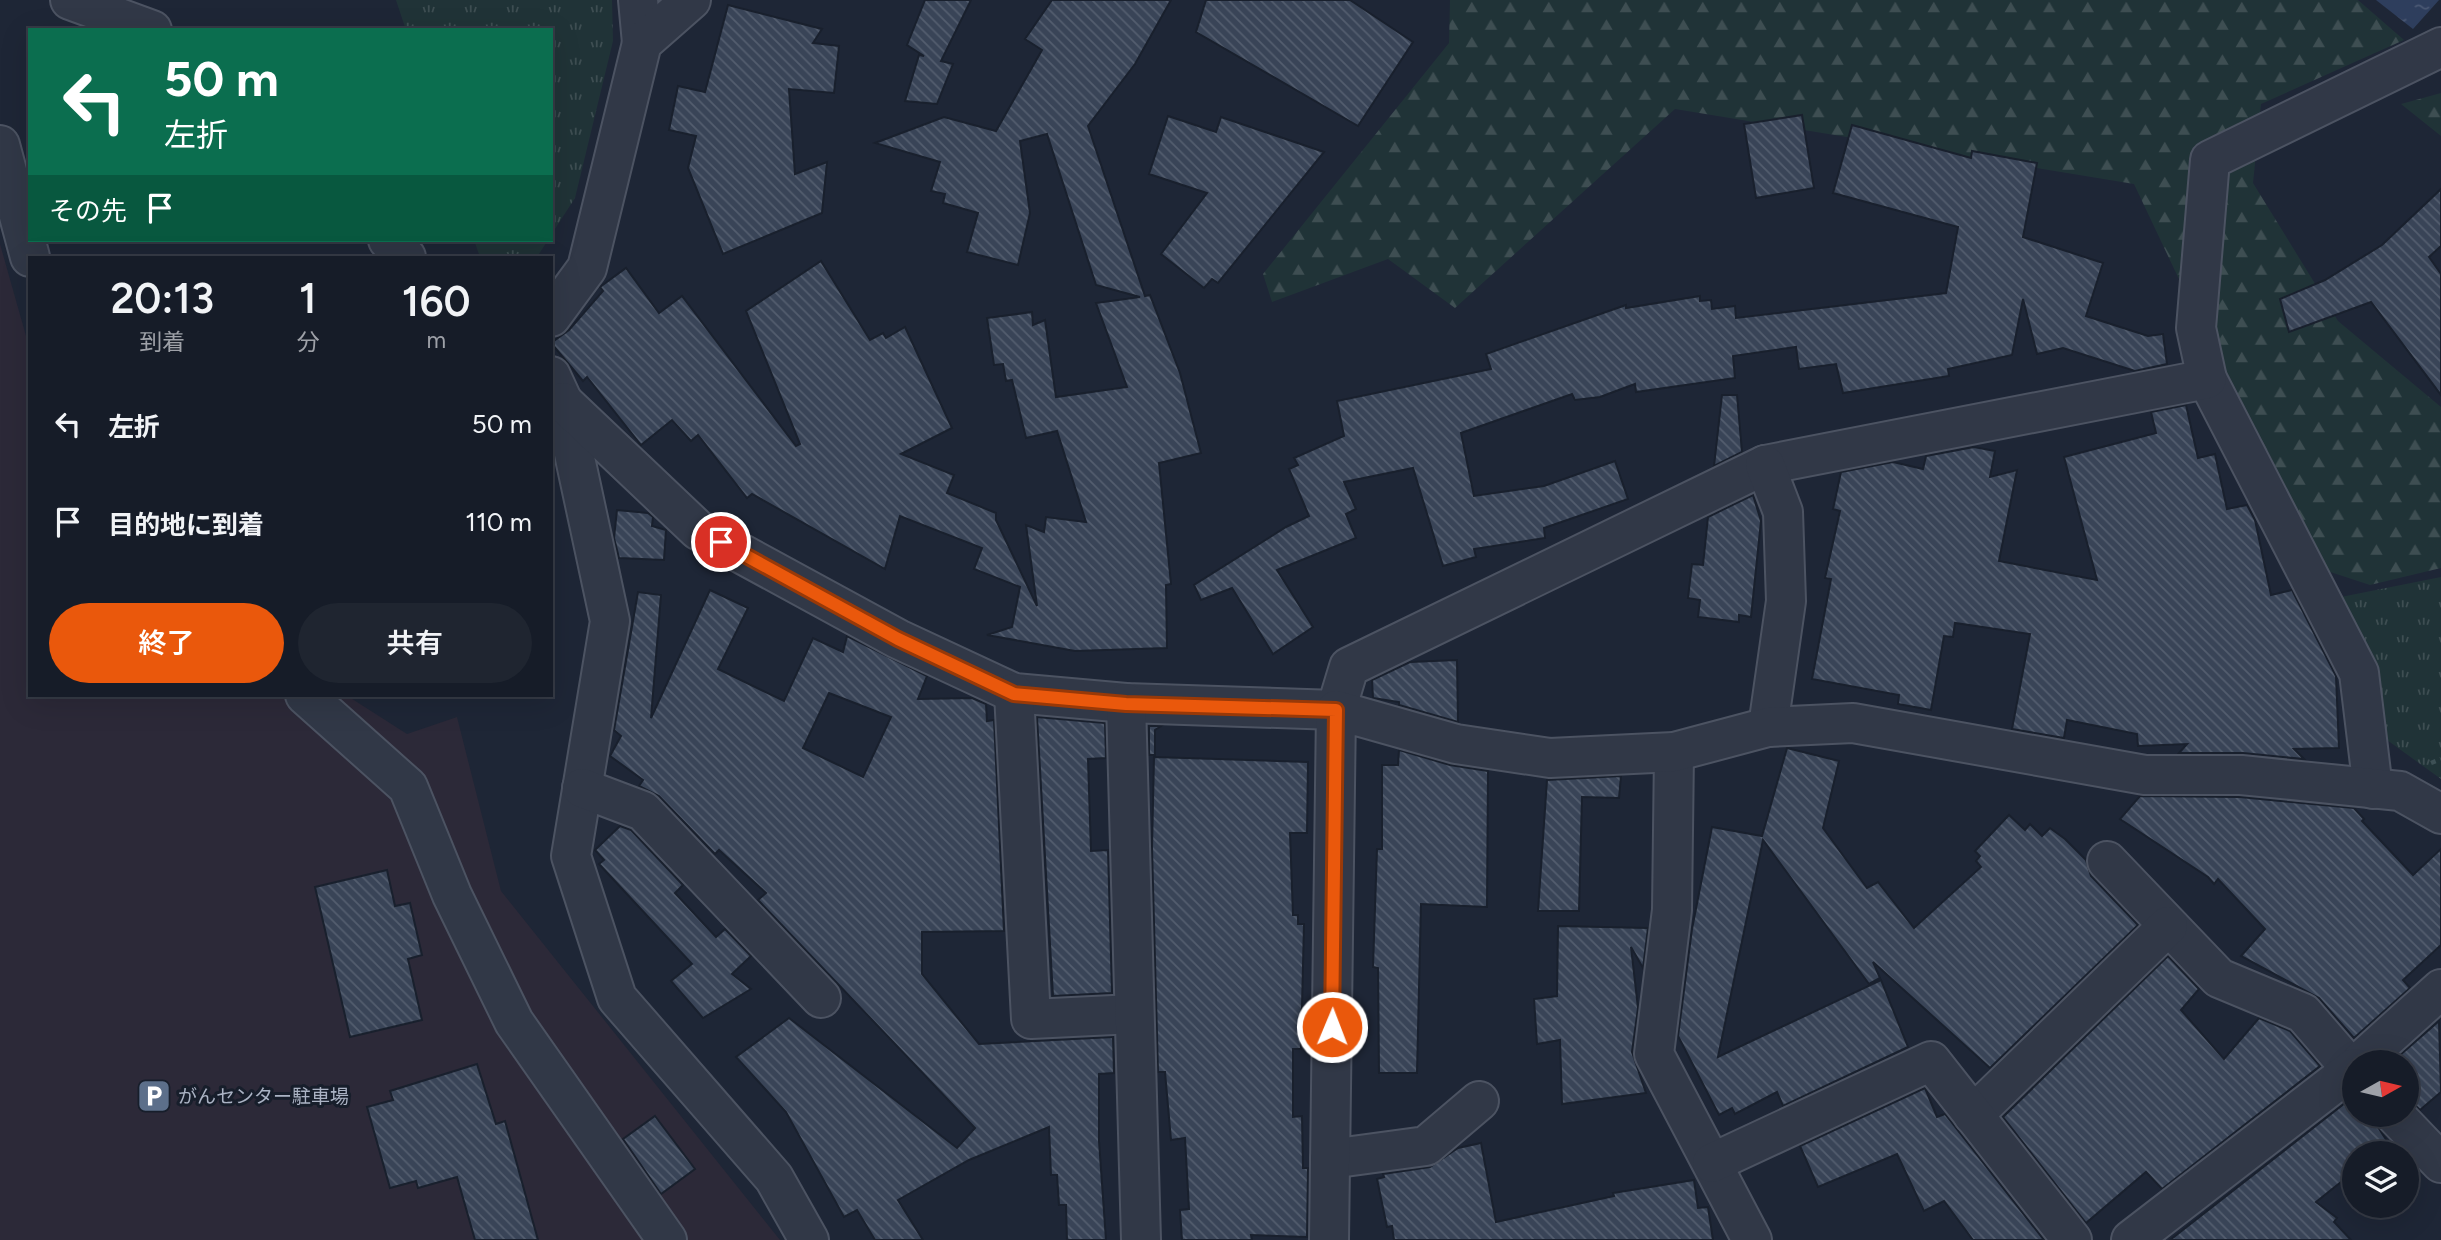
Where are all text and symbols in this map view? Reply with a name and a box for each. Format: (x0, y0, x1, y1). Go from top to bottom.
text: 50 m (164, 49, 279, 108)
icon: left (49, 56, 140, 147)
text: 左折 (164, 116, 228, 154)
icon: arrive (141, 189, 179, 227)
text: その先 (49, 195, 127, 227)
text: 20:13 (110, 273, 214, 324)
text: 1 (299, 273, 317, 324)
text: 160 (402, 276, 471, 327)
text: m (426, 326, 446, 354)
text: 到着 (139, 328, 185, 356)
text: 分 (296, 328, 319, 356)
icon: left (49, 405, 87, 443)
text: 50 m (472, 408, 532, 440)
text: 左折 (108, 411, 160, 443)
icon: arrive (49, 503, 87, 541)
text: 110 m (465, 506, 532, 538)
text: 目的地に到着 (108, 509, 264, 541)
pin (691, 512, 751, 572)
icon: arrive (702, 523, 740, 561)
button: 終了 (49, 603, 284, 683)
button: 共有 (298, 603, 532, 683)
position arrow (1295, 990, 1369, 1064)
north arrow (2342, 1050, 2418, 1127)
map controls (2342, 1050, 2419, 1218)
parking icon: がんセンター駐車場 (135, 1077, 173, 1115)
place label: がんセンター駐車場 (178, 1085, 349, 1108)
button: layers (2342, 1141, 2419, 1218)

